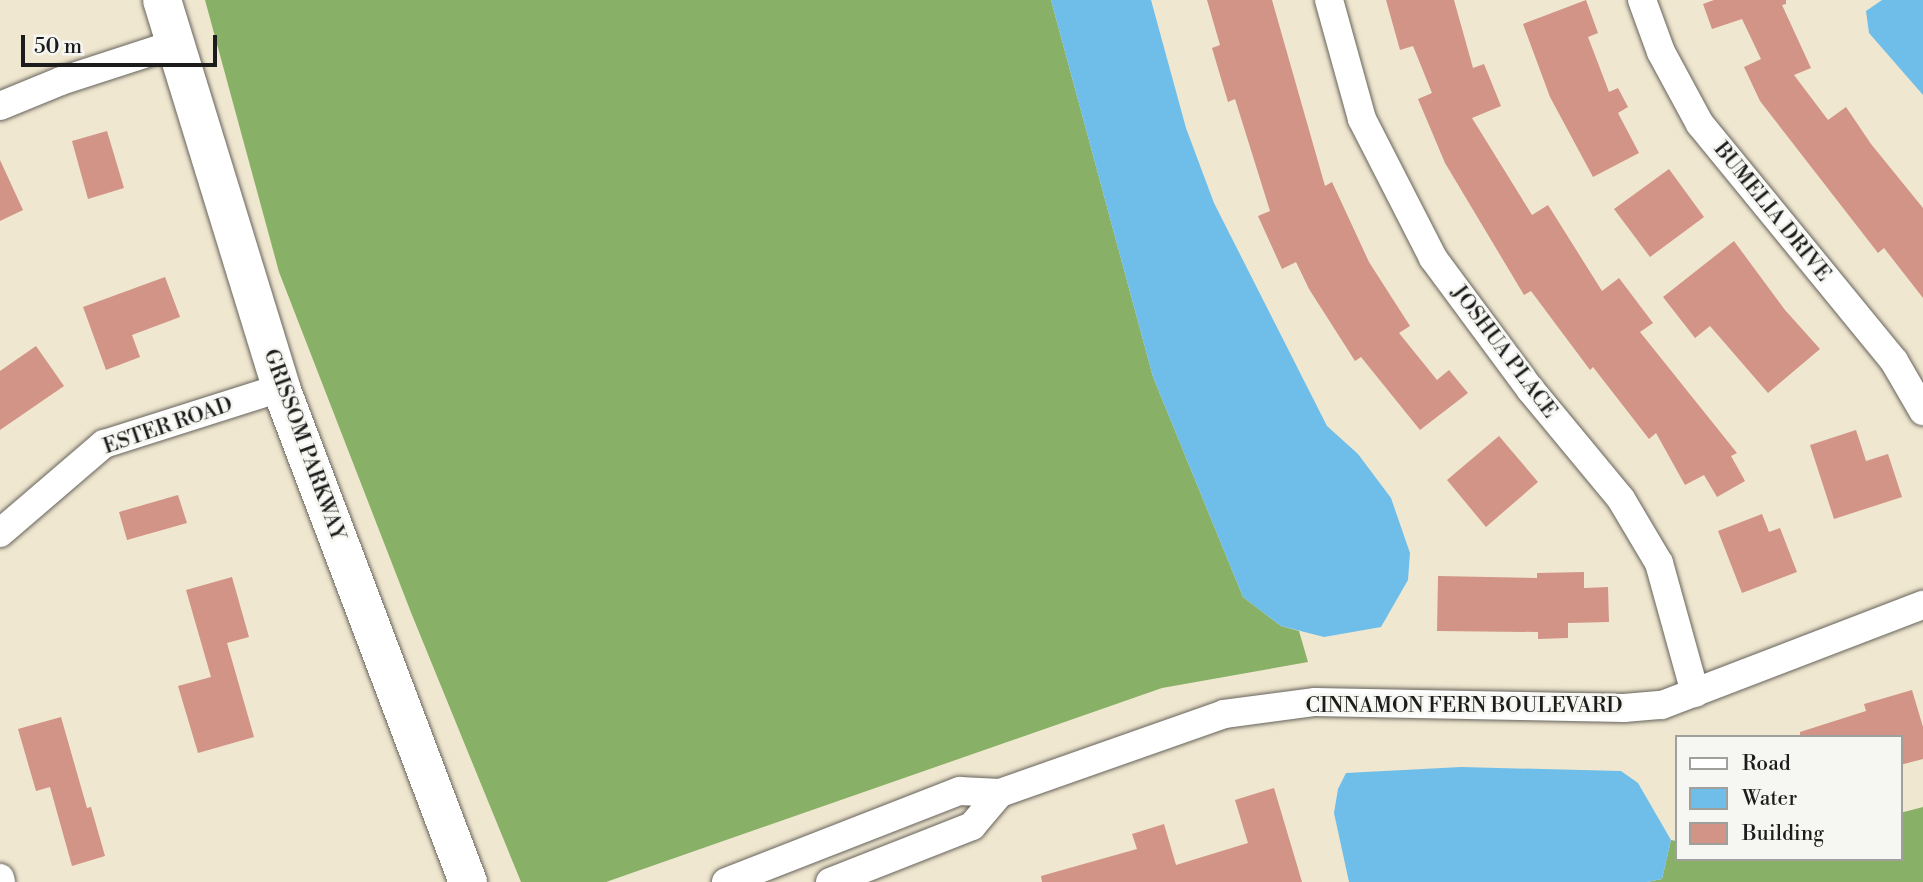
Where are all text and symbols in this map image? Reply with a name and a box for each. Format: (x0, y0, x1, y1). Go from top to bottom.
scale bar (24, 21, 220, 65)
text: 50 m (34, 34, 82, 60)
street label: BUMELIA DRIVE (1708, 137, 1836, 287)
street label: JOSHUA PLACE (1446, 281, 1562, 423)
street label: GRISSOM PARKWAY (258, 346, 350, 544)
street label: ESTER ROAD (100, 392, 236, 460)
street label: CINNAMON FERN BOULEVARD (1305, 693, 1623, 719)
legend (1674, 735, 1902, 861)
text: Road (1742, 751, 1791, 777)
text: Water (1742, 786, 1797, 812)
text: Building (1742, 821, 1824, 847)

